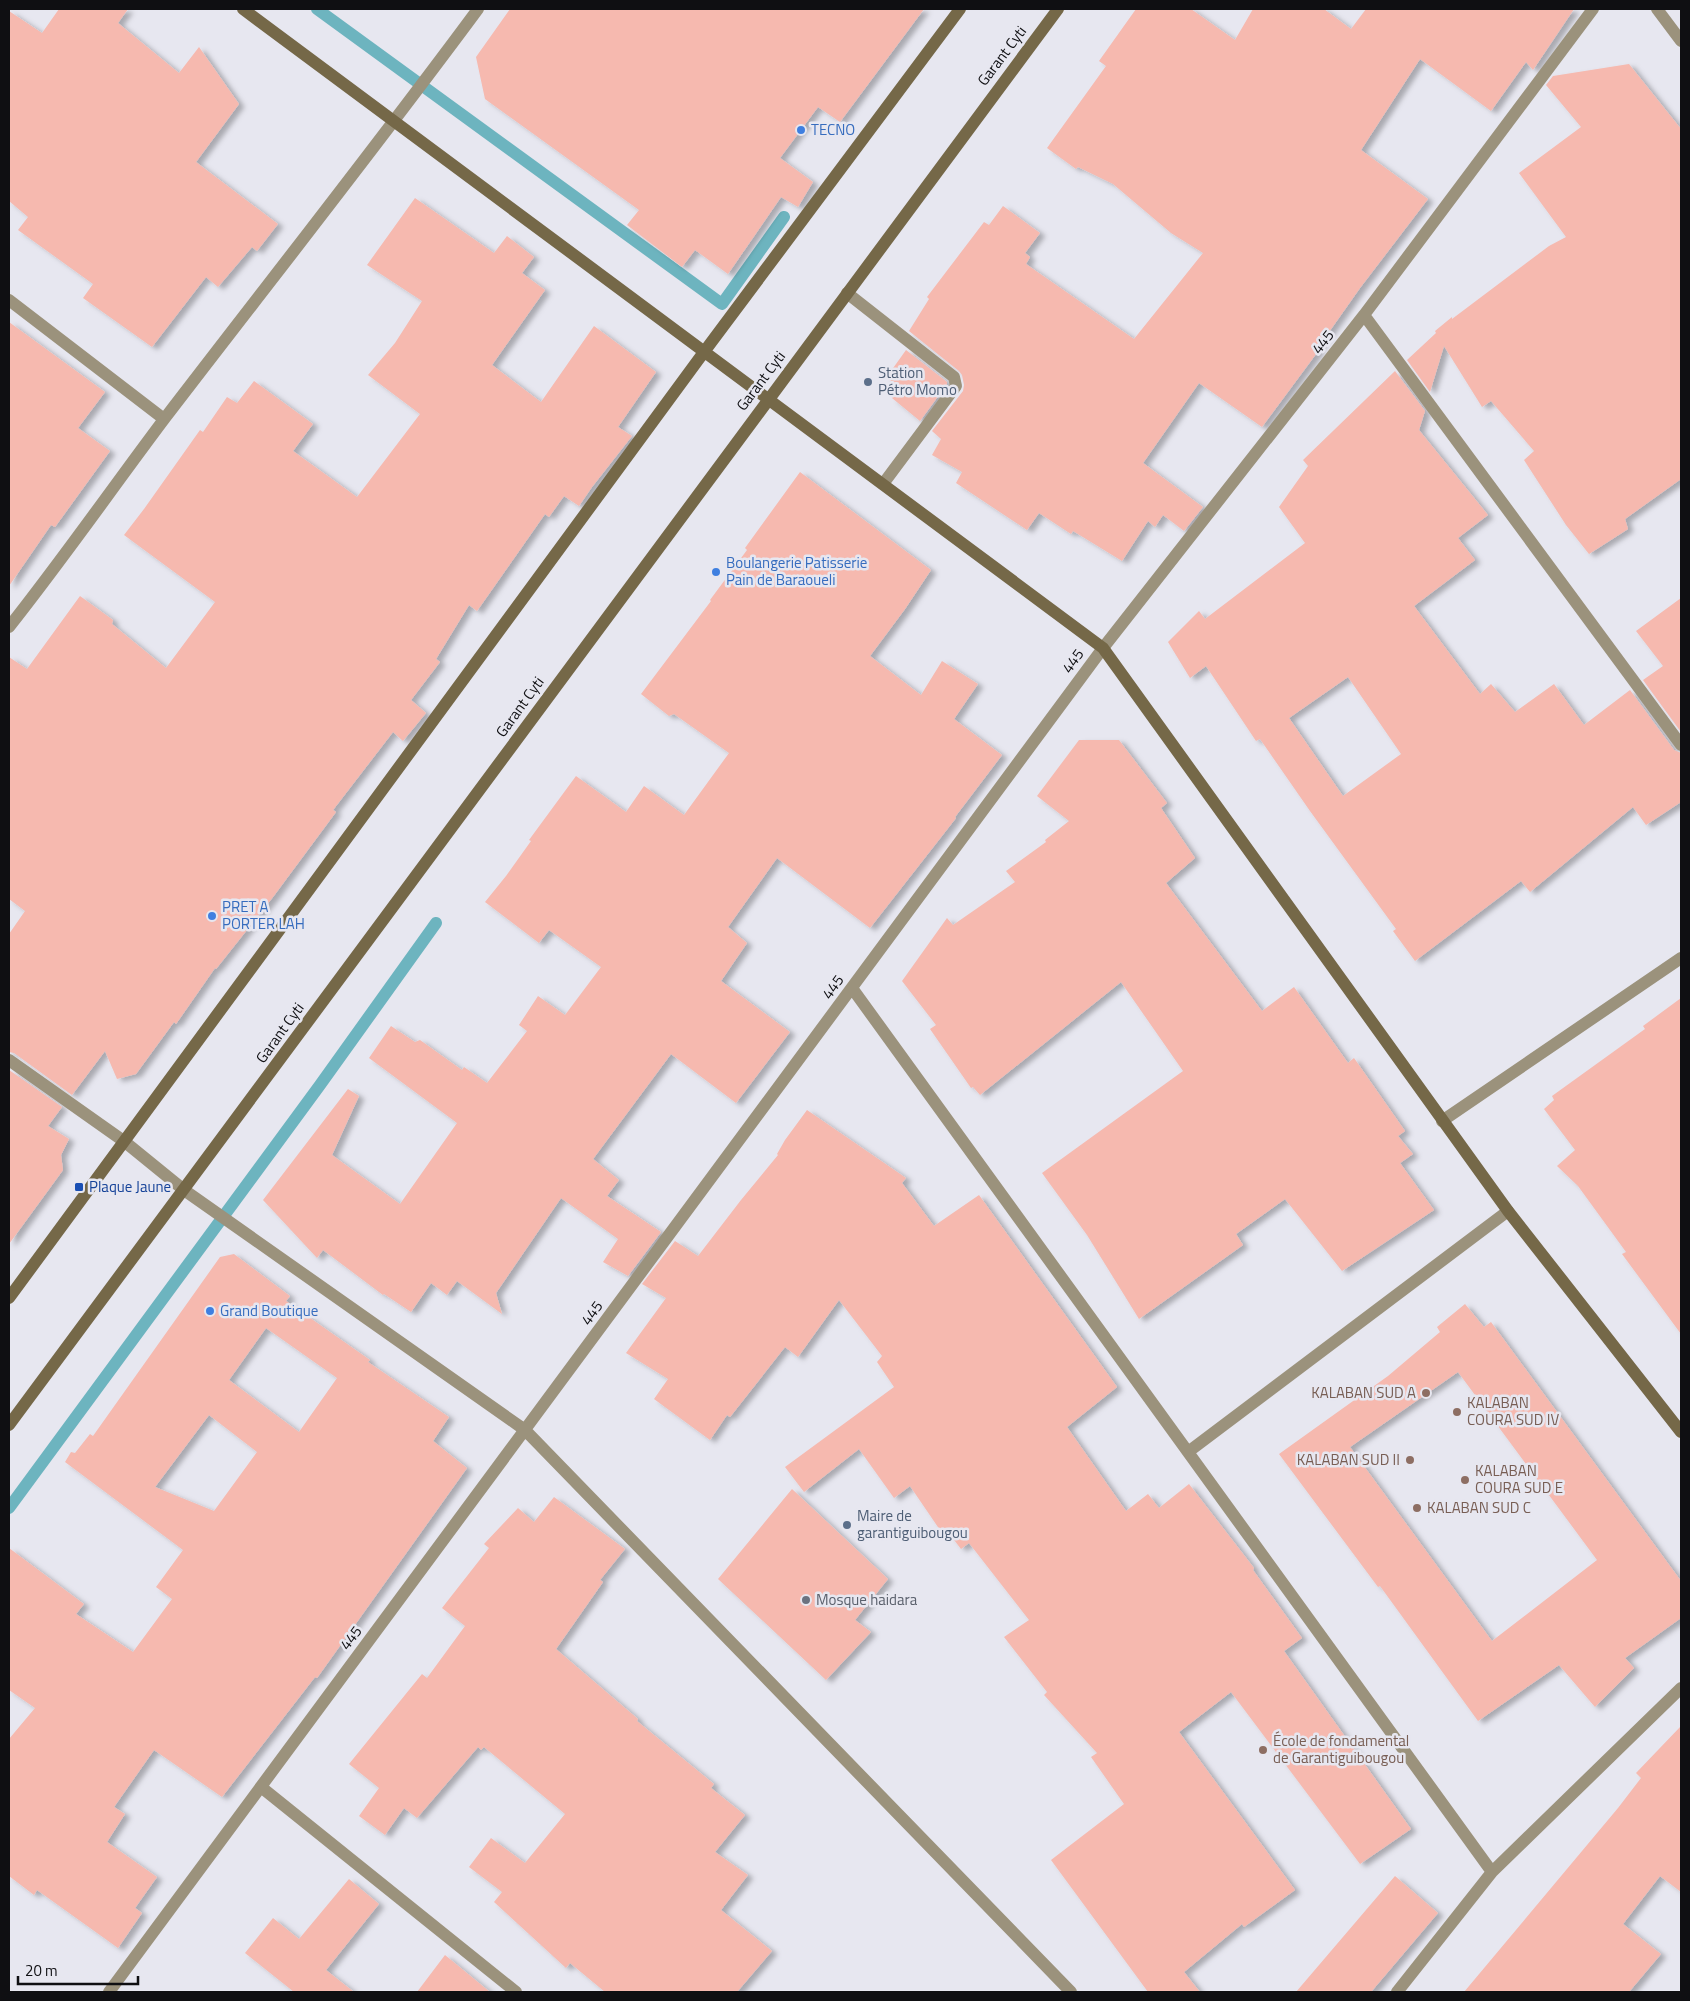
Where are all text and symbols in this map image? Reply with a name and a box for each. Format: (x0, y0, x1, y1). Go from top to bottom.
street label: Garant Cyti (971, 21, 1032, 90)
place label: TECNO (811, 118, 855, 141)
marker: TECNO (795, 124, 807, 136)
street label: 445 (1306, 325, 1339, 359)
street label: Garant Cyti (730, 346, 791, 415)
place label: Station Pétro Momo (878, 361, 957, 401)
marker: Station Pétro Momo (862, 376, 874, 388)
place label: Boulangerie Patisserie Pain de Baraoueli (726, 551, 867, 591)
marker: Boulangerie Patisserie Pain de Baraoueli (710, 566, 722, 578)
street label: 445 (1056, 644, 1089, 678)
street label: Garant Cyti (490, 672, 549, 742)
place label: PRET A PORTER LAH (222, 895, 305, 935)
marker: PRET A PORTER LAH (206, 910, 218, 922)
street label: 445 (816, 970, 849, 1004)
street label: Garant Cyti (250, 998, 309, 1068)
place label: Plaque Jaune (89, 1175, 171, 1198)
marker: Plaque Jaune (73, 1181, 85, 1193)
street label: 445 (575, 1296, 608, 1330)
place label: Grand Boutique (220, 1299, 318, 1322)
marker: Grand Boutique (204, 1305, 216, 1317)
place label: KALABAN SUD A (1311, 1381, 1416, 1404)
marker: KALABAN SUD A (1420, 1387, 1432, 1399)
place label: KALABAN COURA SUD IV (1467, 1391, 1559, 1431)
marker: KALABAN COURA SUD IV (1451, 1406, 1463, 1418)
place label: KALABAN SUD II (1297, 1448, 1400, 1471)
marker: KALABAN SUD II (1404, 1454, 1416, 1466)
place label: KALABAN COURA SUD E (1475, 1459, 1563, 1499)
marker: KALABAN COURA SUD E (1459, 1474, 1471, 1486)
place label: KALABAN SUD C (1427, 1496, 1531, 1519)
marker: KALABAN SUD C (1411, 1502, 1423, 1514)
place label: Maire de garantiguibougou (857, 1504, 968, 1544)
marker: Maire de garantiguibougou (841, 1519, 853, 1531)
place label: Mosque haidara (816, 1588, 918, 1611)
marker: Mosque haidara (800, 1594, 812, 1606)
street label: 445 (334, 1621, 367, 1655)
place label: École de fondamental de Garantiguibougou (1273, 1729, 1409, 1769)
marker: École de fondamental de Garantiguibougou (1257, 1744, 1269, 1756)
scale bar (18, 1954, 138, 1986)
text: 20 m (25, 1959, 58, 1982)

